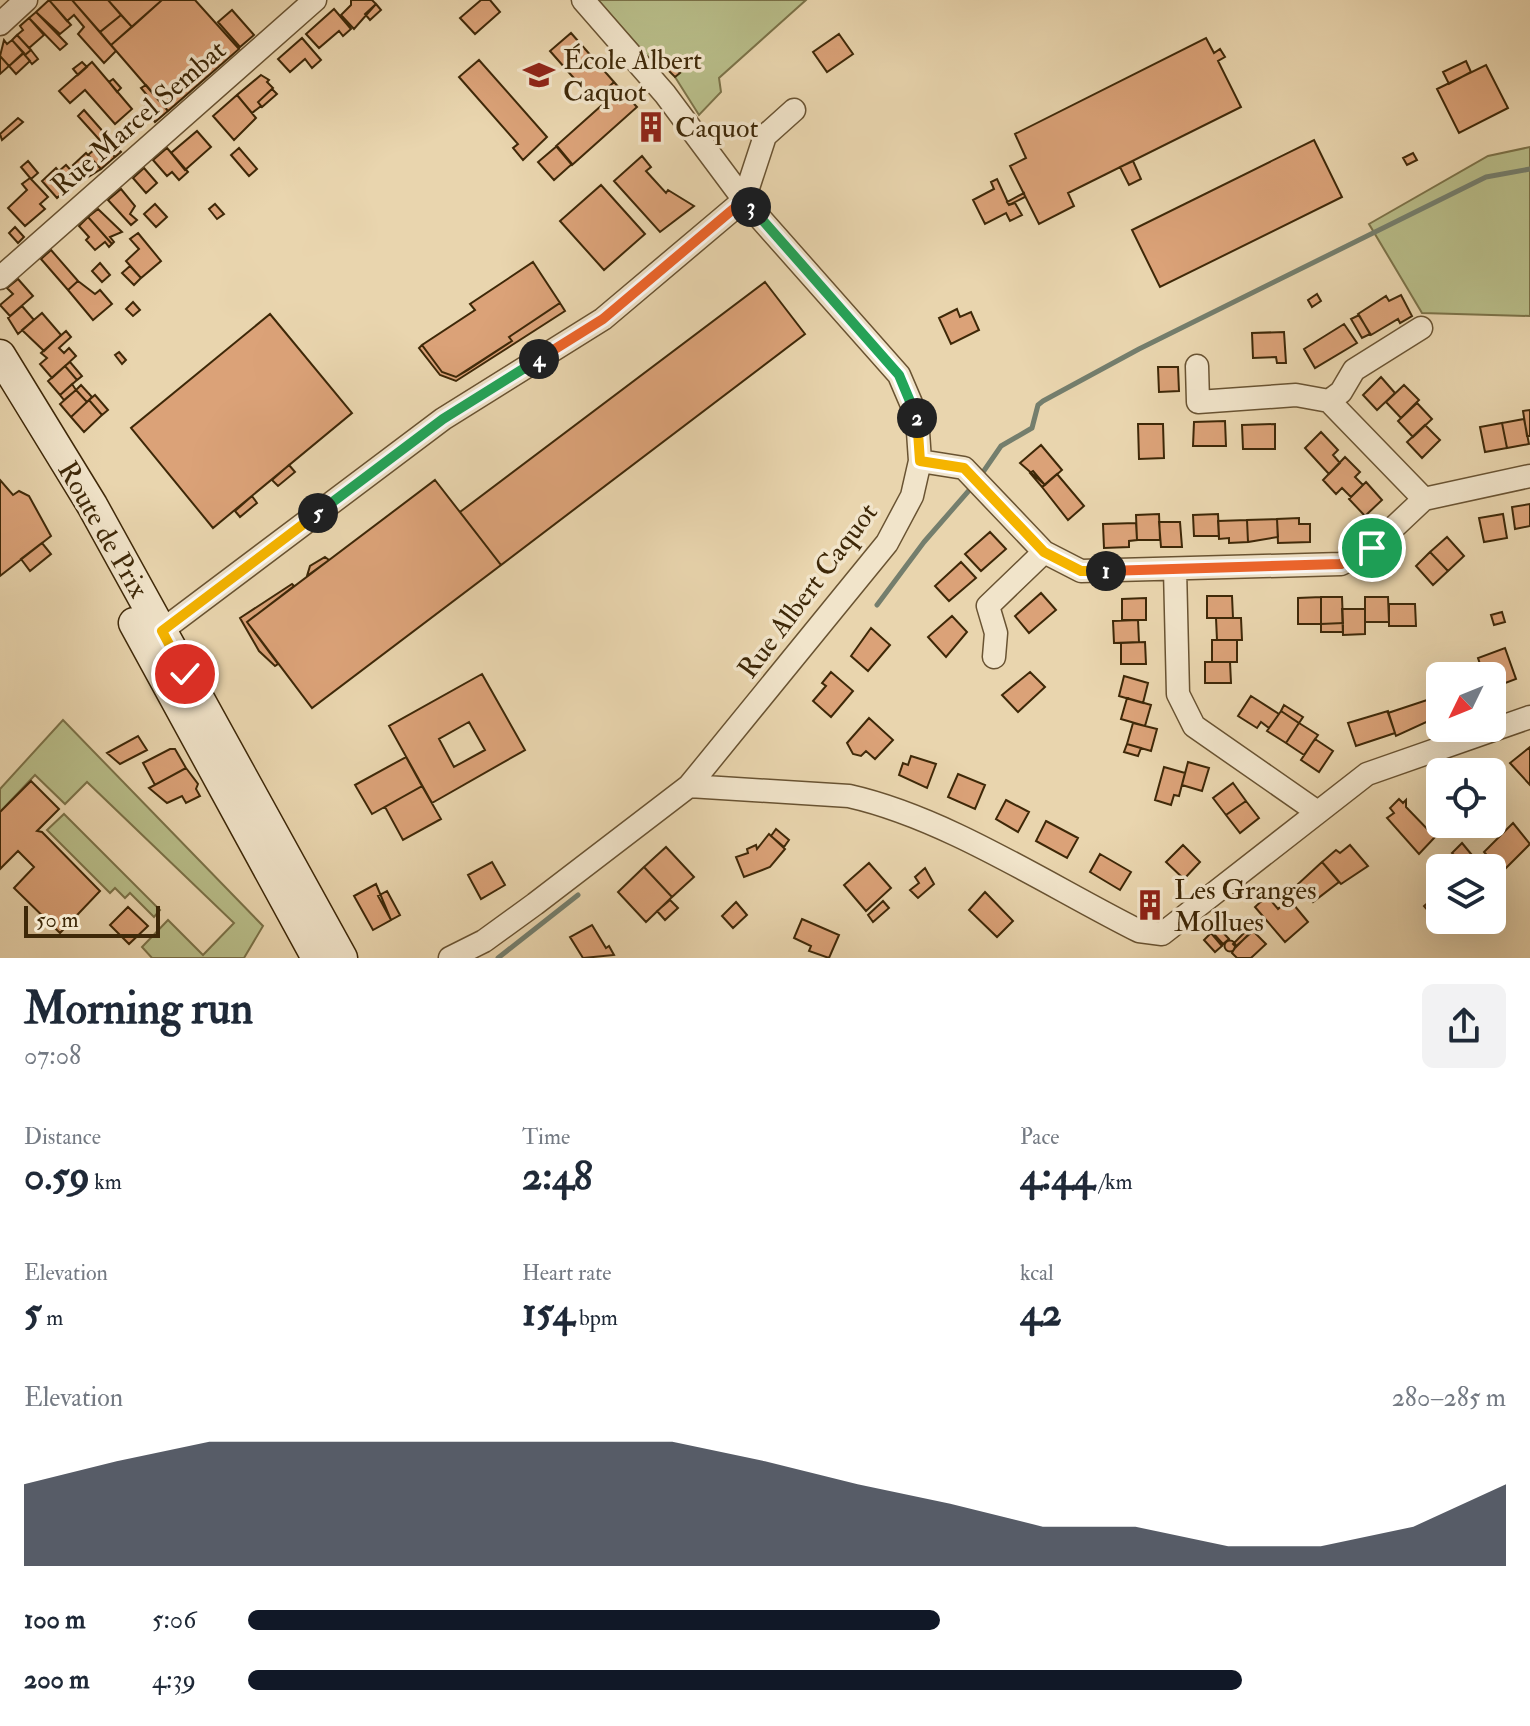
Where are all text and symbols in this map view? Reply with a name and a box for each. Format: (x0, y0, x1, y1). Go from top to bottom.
street label: Rue Marcel Sembat (45, 33, 233, 203)
place label: École Albert Caquot (563, 43, 702, 110)
school or university icon: École Albert Caquot (522, 58, 556, 92)
building icon: Caquot (634, 110, 668, 144)
place label: Caquot (675, 111, 758, 146)
pin: 3 (731, 187, 771, 227)
text: 3 (747, 193, 755, 221)
pin: 4 (519, 339, 559, 379)
text: 4 (533, 345, 545, 373)
pin: 2 (897, 398, 937, 438)
text: 2 (911, 404, 923, 432)
street label: Route de Prix (50, 455, 156, 605)
pin: 5 (298, 493, 338, 533)
street label: Rue Albert Caquot (731, 496, 886, 686)
text: 5 (313, 499, 323, 527)
pin (1338, 514, 1406, 582)
icon: arrive (1350, 526, 1394, 570)
pin: 1 (1086, 551, 1126, 591)
text: 1 (1102, 557, 1110, 585)
pin (151, 640, 219, 708)
icon: check (163, 652, 207, 696)
north arrow (1426, 662, 1506, 742)
map controls (1426, 662, 1506, 934)
button: locate (1426, 758, 1506, 838)
button: layers (1426, 854, 1506, 934)
place label: Les Granges Mollues (1174, 873, 1316, 940)
building icon: Les Granges Mollues (1133, 888, 1167, 922)
scale bar (24, 902, 160, 938)
text: 50 m (36, 906, 78, 934)
text: Morning run (24, 982, 253, 1037)
button: share (1422, 984, 1506, 1068)
text: 07:08 (24, 1040, 81, 1072)
text: Distance (24, 1123, 101, 1151)
text: Time (522, 1123, 570, 1151)
text: Pace (1020, 1123, 1059, 1151)
text: 0.59 (24, 1151, 90, 1202)
text: 2:48 (522, 1151, 593, 1202)
text: 4:44 (1020, 1151, 1095, 1202)
text: km (90, 1168, 122, 1196)
text: /km (1095, 1168, 1132, 1196)
text: Elevation (24, 1259, 108, 1287)
text: Heart rate (522, 1259, 612, 1287)
text: kcal (1020, 1259, 1054, 1287)
text: 5 (24, 1287, 42, 1338)
text: 154 (522, 1287, 574, 1338)
text: 42 (1020, 1287, 1062, 1338)
text: m (42, 1304, 63, 1332)
text: bpm (574, 1304, 618, 1332)
text: Elevation (24, 1382, 123, 1414)
text: 280–285 m (1392, 1382, 1506, 1414)
text: 100 m (24, 1604, 85, 1636)
text: 5:06 (152, 1604, 196, 1636)
text: 200 m (24, 1664, 89, 1696)
text: 4:39 (152, 1664, 196, 1696)

